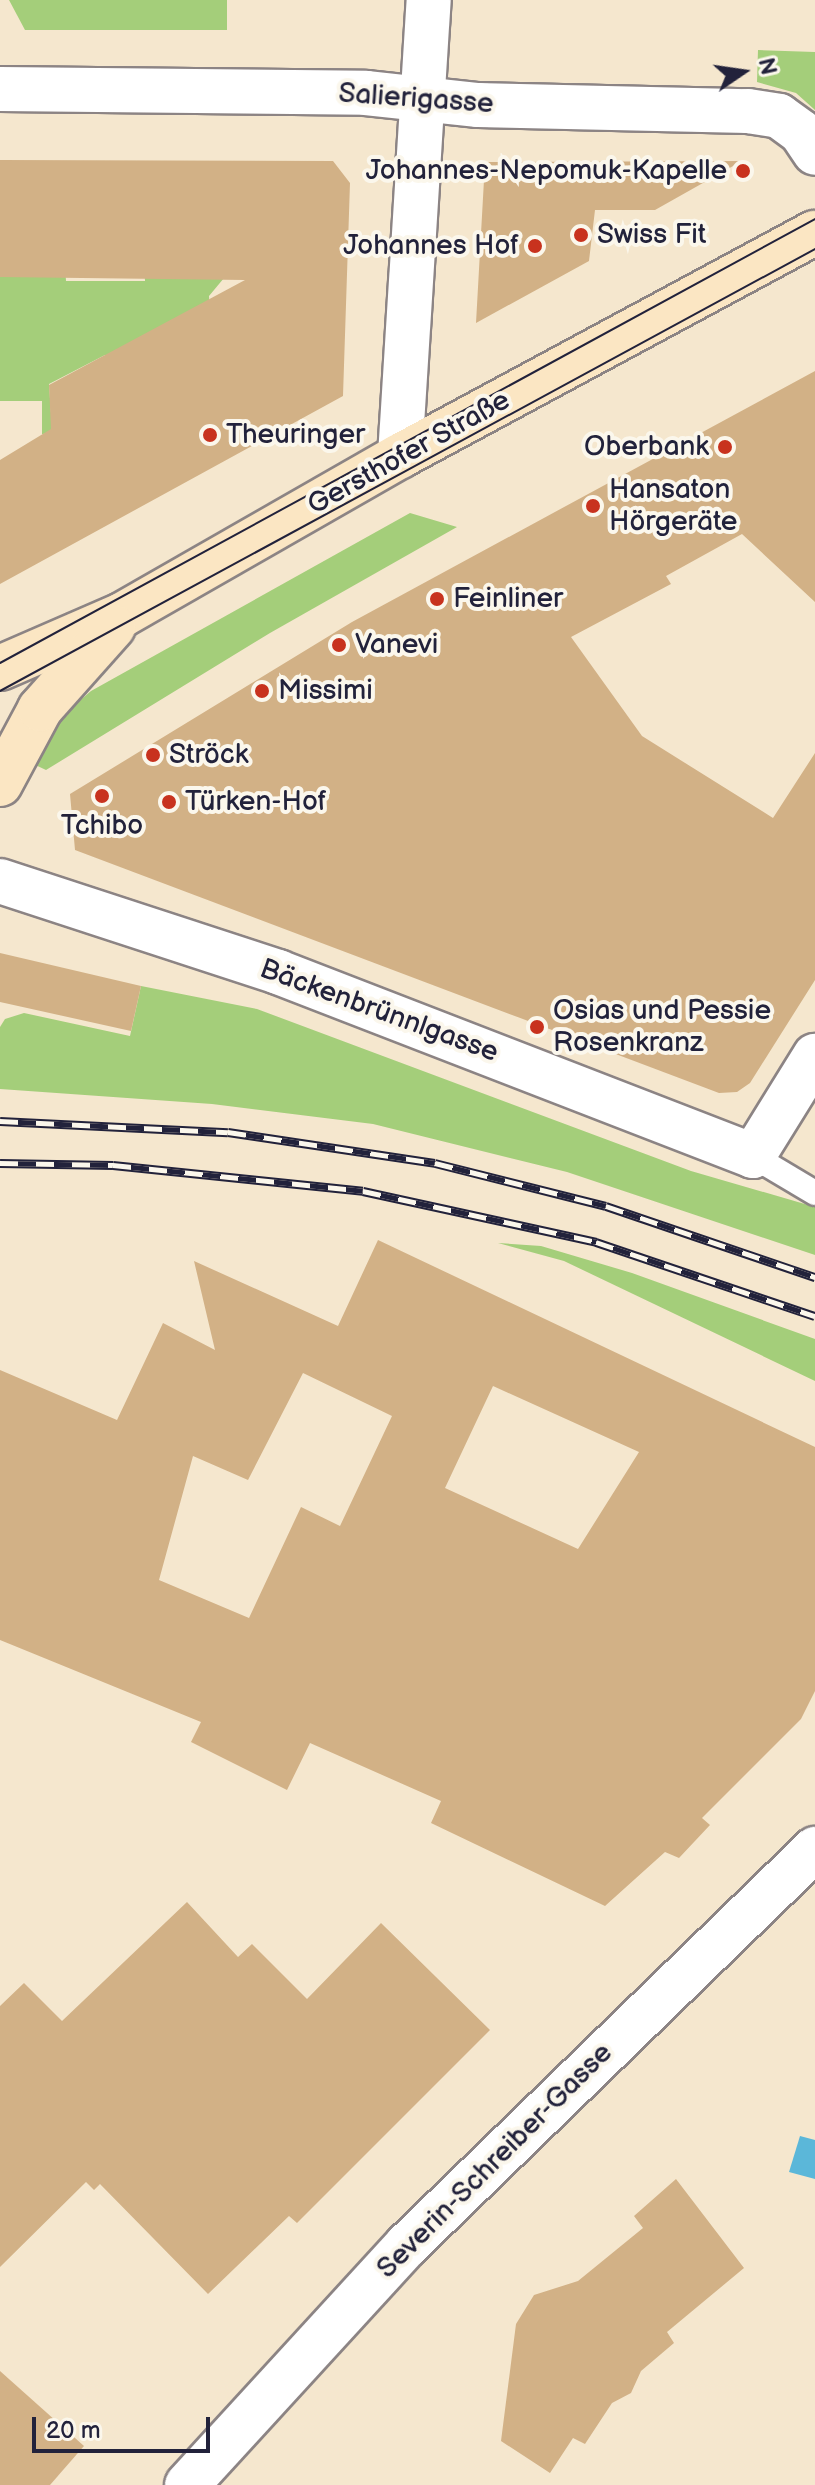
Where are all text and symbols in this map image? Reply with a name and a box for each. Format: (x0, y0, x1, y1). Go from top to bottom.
north arrow (703, 32, 783, 112)
text: N (752, 55, 782, 78)
street label: Salierigasse (337, 77, 495, 121)
place label: Johannes-Nepomuk-Kapelle (366, 154, 727, 188)
marker: Johannes-Nepomuk-Kapelle (734, 162, 752, 180)
place label: Swiss Fit (597, 218, 706, 252)
marker: Swiss Fit (572, 226, 590, 244)
place label: Johannes Hof (343, 229, 519, 263)
marker: Johannes Hof (526, 237, 544, 255)
street label: Gersthofer Straße (302, 383, 516, 523)
place label: Theuringer (226, 418, 365, 452)
marker: Theuringer (201, 426, 219, 444)
place label: Oberbank (584, 430, 709, 464)
marker: Oberbank (716, 438, 734, 456)
place label: Hansaton Hörgeräte (609, 473, 737, 539)
marker: Hansaton Hörgeräte (584, 497, 602, 515)
place label: Feinliner (453, 582, 563, 616)
marker: Feinliner (428, 590, 446, 608)
place label: Vanevi (355, 628, 438, 662)
marker: Vanevi (330, 636, 348, 654)
place label: Missimi (278, 674, 373, 708)
marker: Missimi (253, 682, 271, 700)
place label: Ströck (169, 738, 248, 772)
marker: Ströck (144, 746, 162, 764)
place label: Türken-Hof (185, 785, 326, 819)
marker: Tchibo (93, 787, 111, 805)
marker: Türken-Hof (160, 793, 178, 811)
place label: Tchibo (61, 809, 143, 843)
street label: Bäckenbrünnlgasse (255, 952, 503, 1070)
place label: Osias und Pessie Rosenkranz (553, 994, 771, 1060)
marker: Osias und Pessie Rosenkranz (528, 1018, 546, 1036)
street label: Severin-Schreiber-Gasse (370, 2036, 620, 2286)
scale bar (36, 2401, 214, 2451)
text: 20 m (46, 2416, 101, 2445)

